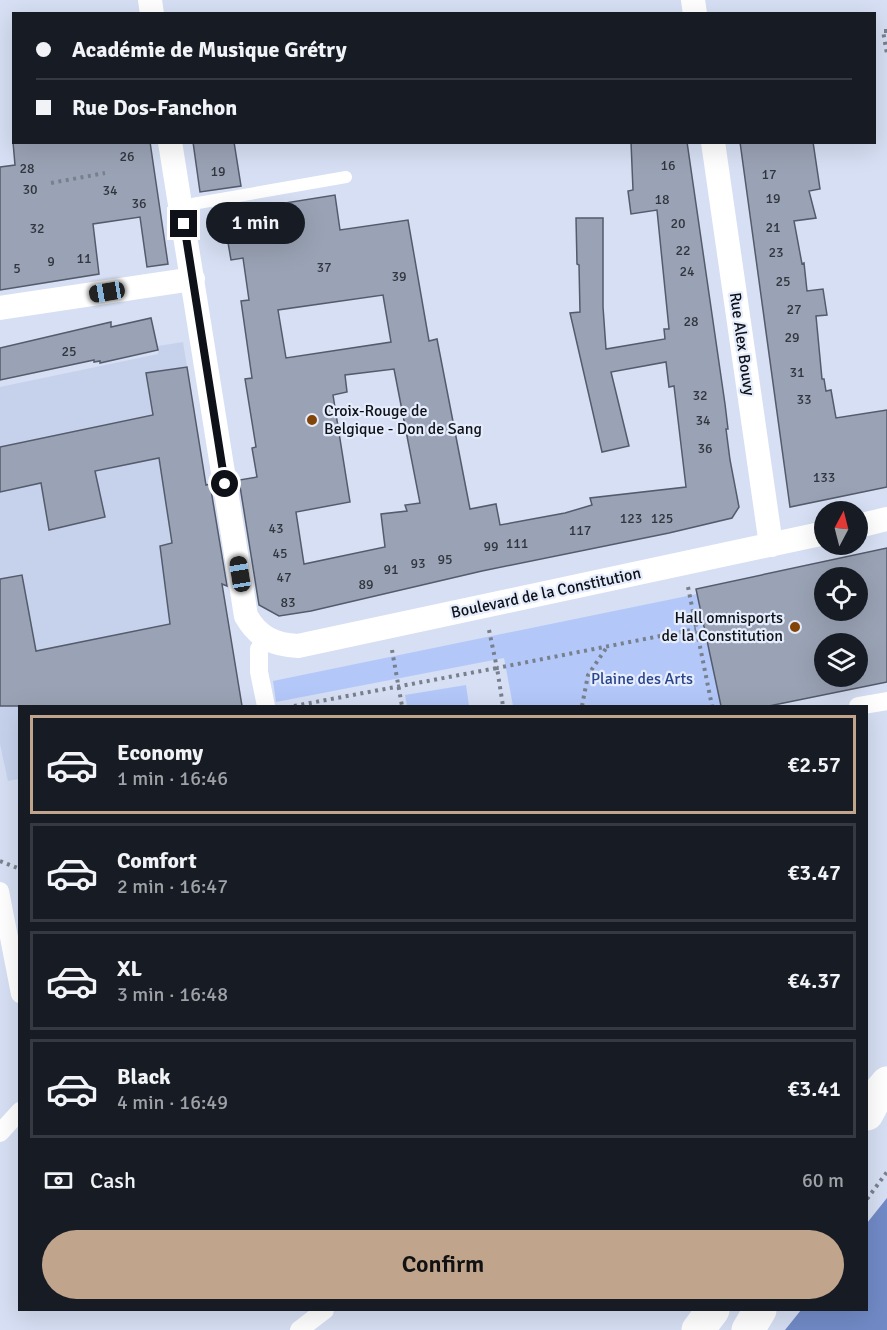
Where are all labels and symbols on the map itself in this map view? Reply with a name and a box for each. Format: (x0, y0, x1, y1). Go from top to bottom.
house number: 26 (119, 148, 135, 165)
house number: 16 (660, 157, 676, 174)
house number: 28 (19, 160, 35, 177)
house number: 19 (210, 163, 226, 180)
house number: 17 (761, 166, 777, 183)
house number: 30 (22, 181, 38, 198)
house number: 34 (102, 182, 118, 199)
house number: 19 (765, 190, 781, 207)
house number: 18 (654, 191, 670, 208)
house number: 36 (131, 195, 147, 212)
callout: 1 min (205, 203, 304, 245)
route end (170, 210, 197, 237)
house number: 20 (670, 215, 686, 232)
house number: 21 (765, 219, 781, 236)
house number: 32 (29, 220, 45, 237)
house number: 22 (675, 242, 691, 259)
house number: 23 (768, 244, 784, 261)
house number: 11 (76, 250, 92, 267)
house number: 9 (47, 253, 55, 270)
house number: 37 (316, 259, 332, 276)
house number: 5 (13, 260, 21, 277)
house number: 24 (679, 263, 695, 280)
house number: 39 (391, 268, 407, 285)
house number: 25 (775, 273, 791, 290)
car (88, 280, 126, 304)
street label: Rue Alex Bouvy (725, 291, 759, 397)
house number: 27 (786, 301, 802, 318)
house number: 28 (683, 313, 699, 330)
house number: 29 (784, 329, 800, 346)
house number: 25 (61, 343, 77, 360)
house number: 31 (789, 364, 805, 381)
house number: 32 (692, 387, 708, 404)
house number: 33 (796, 391, 812, 408)
place label: Croix-Rouge de Belgique - Don de Sang (324, 401, 482, 439)
house number: 34 (695, 412, 711, 429)
marker: Croix-Rouge de Belgique - Don de Sang (305, 413, 319, 427)
house number: 36 (697, 440, 713, 457)
house number: 133 (813, 469, 835, 486)
route start (211, 470, 238, 497)
north arrow (814, 501, 868, 555)
house number: 123 (620, 510, 642, 527)
house number: 125 (651, 510, 673, 527)
house number: 43 (268, 520, 284, 537)
house number: 117 (569, 522, 591, 539)
house number: 111 (506, 535, 528, 552)
house number: 99 (483, 538, 499, 555)
house number: 45 (272, 545, 288, 562)
house number: 95 (437, 551, 453, 568)
car (228, 555, 252, 593)
house number: 93 (410, 555, 426, 572)
house number: 91 (383, 561, 399, 578)
street label: Boulevard de la Constitution (449, 563, 643, 623)
house number: 47 (276, 569, 292, 586)
house number: 89 (358, 576, 374, 593)
house number: 83 (280, 594, 296, 611)
place label: Hall omnisports de la Constitution (662, 608, 783, 646)
marker: Hall omnisports de la Constitution (788, 620, 802, 634)
park label: Plaine des Arts (591, 669, 693, 689)

